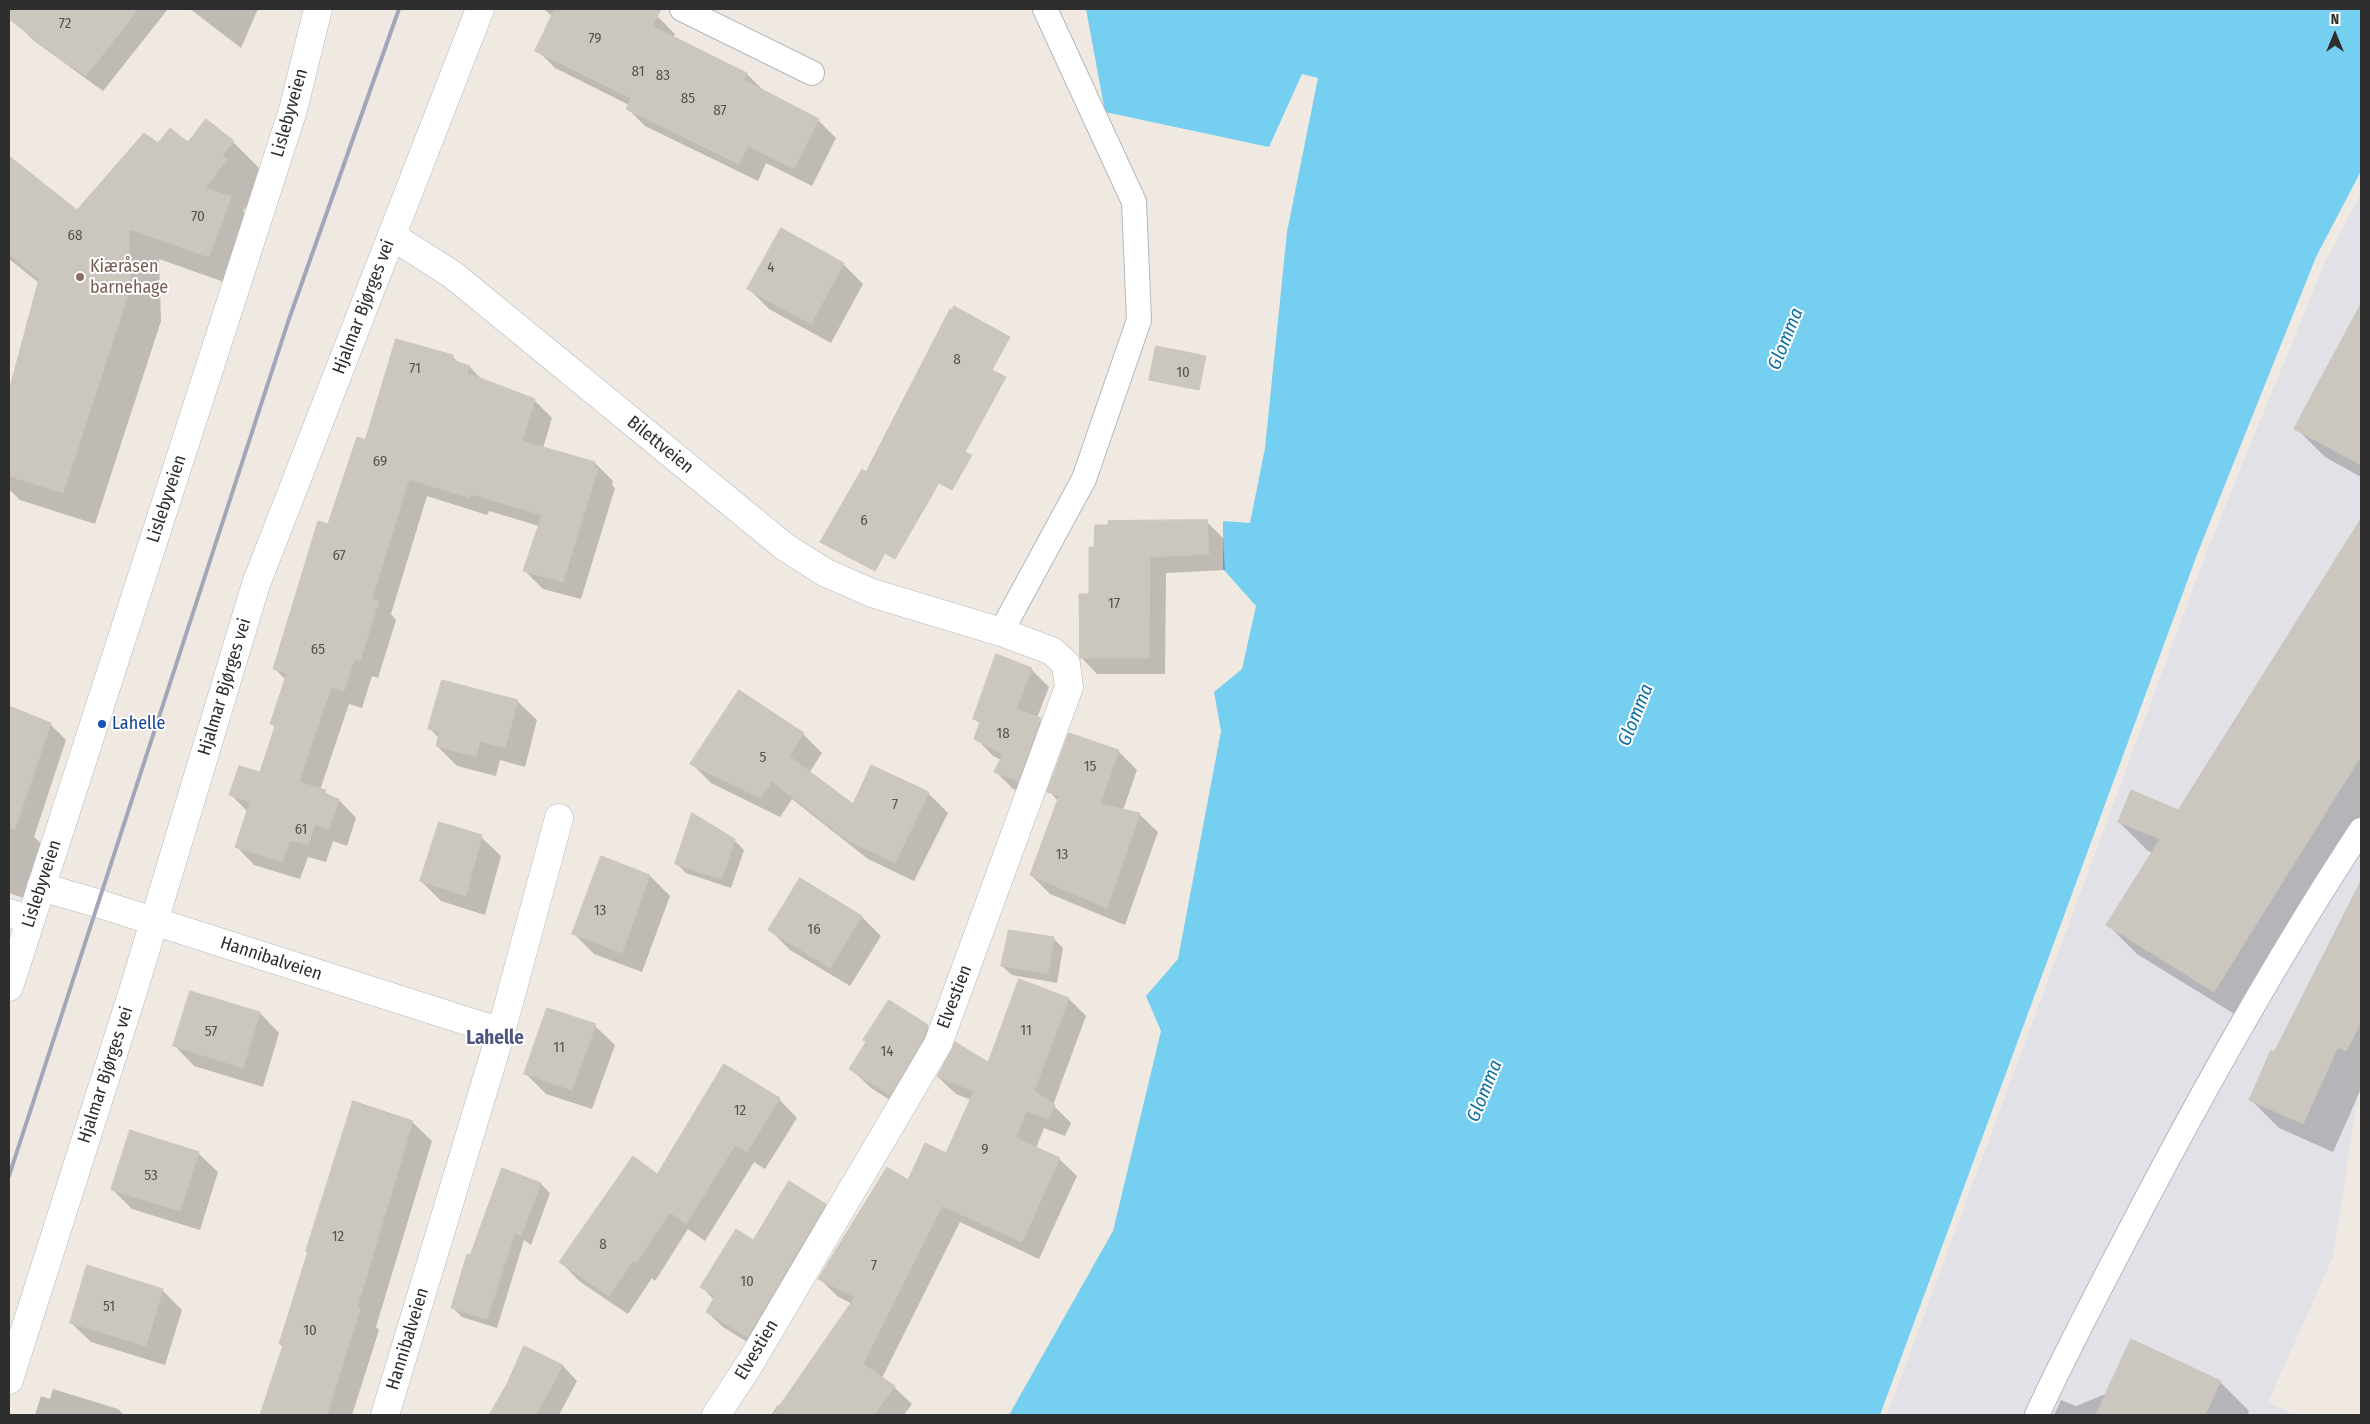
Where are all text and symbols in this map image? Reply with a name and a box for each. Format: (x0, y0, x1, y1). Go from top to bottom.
north arrow (2310, 10, 2360, 60)
text: N (2331, 11, 2339, 28)
house number: 72 (59, 15, 71, 33)
house number: 79 (588, 30, 602, 48)
house number: 81 (632, 63, 644, 81)
street label: Lislebyveien (267, 66, 313, 160)
house number: 83 (656, 67, 670, 85)
house number: 85 (681, 90, 695, 108)
house number: 87 (713, 102, 727, 120)
house number: 70 (191, 208, 205, 226)
house number: 68 (68, 227, 82, 245)
street label: Hjalmar Bjørges vei (328, 237, 400, 377)
place label: Kiæråsen barnehage (90, 256, 168, 298)
house number: 4 (767, 259, 775, 277)
marker: Kiæråsen barnehage (74, 271, 86, 283)
water label: Glomma (1763, 305, 1809, 373)
house number: 8 (953, 351, 961, 369)
house number: 71 (409, 360, 421, 378)
house number: 10 (1176, 364, 1190, 382)
street label: Bilettveien (622, 412, 698, 478)
street label: Lislebyveien (143, 452, 191, 546)
house number: 69 (373, 453, 387, 471)
house number: 6 (860, 512, 868, 530)
house number: 67 (332, 547, 346, 565)
house number: 17 (1108, 595, 1120, 613)
street label: Hjalmar Bjørges vei (194, 616, 256, 758)
house number: 65 (311, 641, 325, 659)
water label: Glomma (1613, 681, 1659, 749)
place label: Lahelle (112, 713, 165, 735)
marker: Lahelle (96, 718, 108, 730)
house number: 18 (996, 725, 1010, 743)
house number: 5 (760, 749, 766, 767)
house number: 15 (1084, 758, 1096, 776)
house number: 7 (892, 796, 898, 814)
house number: 61 (295, 821, 307, 839)
street label: Lislebyveien (18, 837, 66, 931)
house number: 13 (1056, 846, 1068, 864)
house number: 13 (594, 902, 606, 920)
house number: 16 (807, 921, 821, 939)
street label: Hannibalveien (217, 932, 325, 986)
street label: Elvestien (933, 962, 977, 1032)
street label: Hjalmar Bjørges vei (74, 1004, 138, 1146)
house number: 11 (1020, 1022, 1032, 1040)
house number: 57 (205, 1023, 217, 1041)
district label: Lahelle (466, 1028, 524, 1050)
house number: 11 (553, 1039, 565, 1057)
house number: 14 (880, 1043, 894, 1061)
water label: Glomma (1462, 1057, 1508, 1125)
house number: 12 (734, 1102, 746, 1120)
house number: 9 (981, 1141, 989, 1159)
house number: 53 (144, 1167, 158, 1185)
house number: 12 (332, 1228, 344, 1246)
house number: 8 (599, 1236, 607, 1254)
house number: 7 (871, 1257, 877, 1275)
house number: 10 (740, 1273, 754, 1291)
street label: Hannibalveien (382, 1285, 434, 1393)
house number: 51 (103, 1298, 115, 1316)
street label: Elvestien (731, 1316, 783, 1384)
house number: 10 (303, 1322, 317, 1340)

